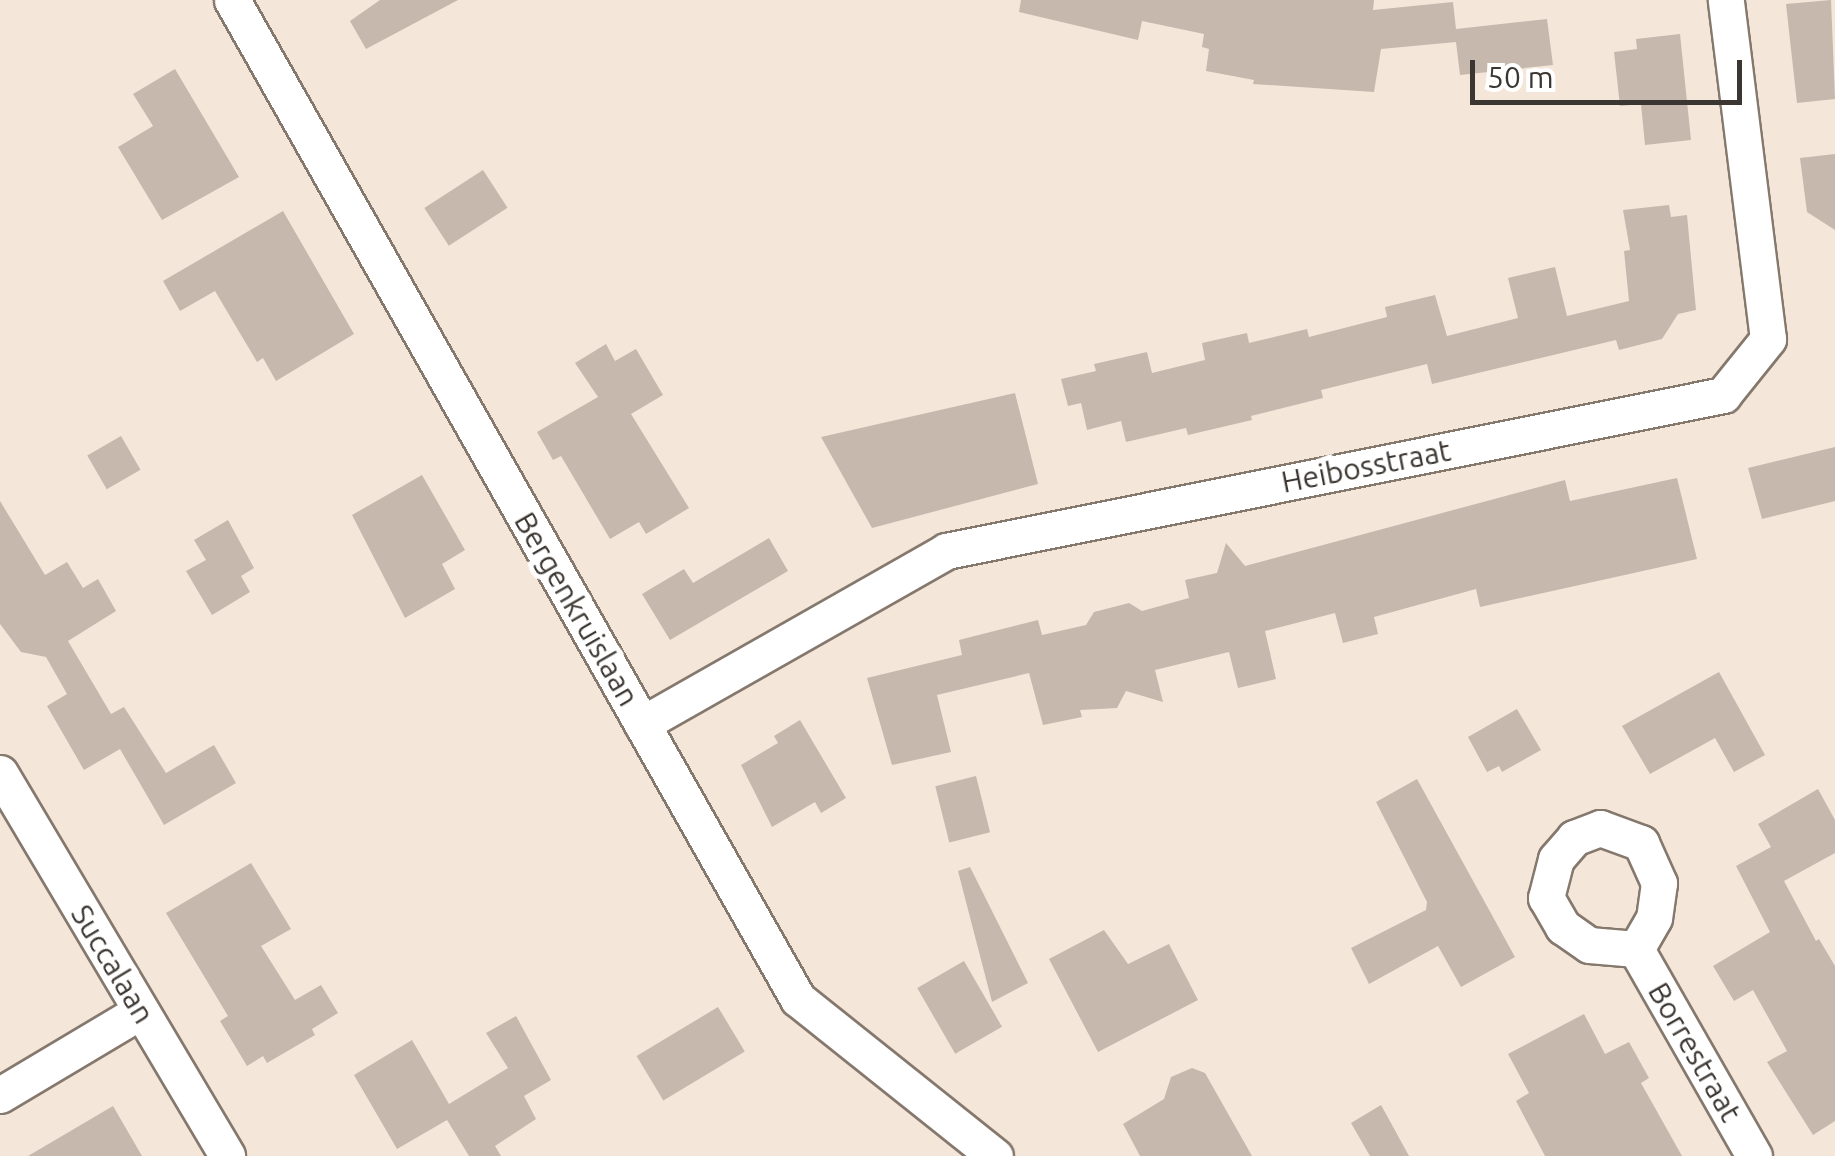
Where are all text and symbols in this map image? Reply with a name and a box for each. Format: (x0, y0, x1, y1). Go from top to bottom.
scale bar (1475, 40, 1748, 102)
text: 50 m (1487, 60, 1554, 94)
street label: Heibosstraat (1278, 432, 1454, 500)
street label: Bergenkruislaan (507, 506, 647, 712)
street label: Succalaan (64, 898, 162, 1030)
street label: Borrestraat (1641, 976, 1749, 1128)

